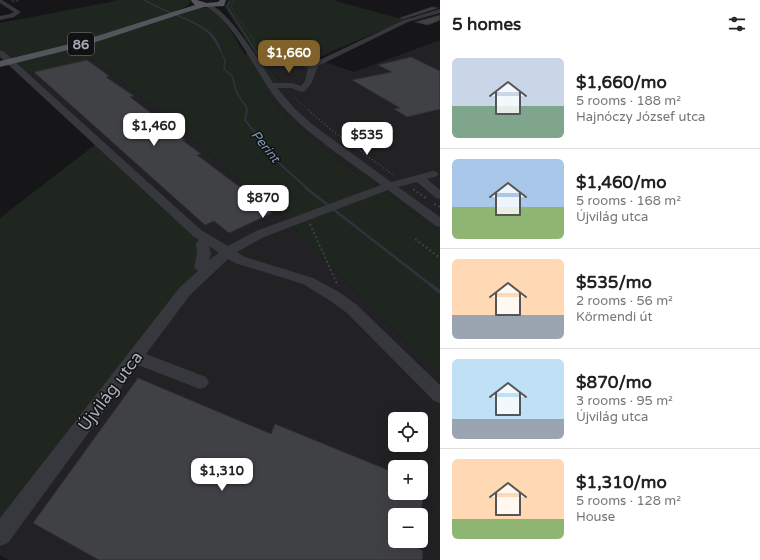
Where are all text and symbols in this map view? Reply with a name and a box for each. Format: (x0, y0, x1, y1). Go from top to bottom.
icon: filters (726, 13, 748, 35)
text: 5 homes (452, 14, 521, 35)
road number: 86 (68, 33, 94, 55)
pin: $1,660 (256, 40, 322, 74)
text: $1,660 (267, 45, 311, 61)
text: $1,660/mo (576, 72, 667, 93)
icon: home (484, 74, 532, 122)
text: 5 rooms · 188 m² (576, 93, 681, 109)
text: Hajnóczy József utca (576, 109, 705, 125)
pin: $1,460 (121, 113, 187, 147)
text: $1,460 (132, 118, 176, 134)
pin: $535 (343, 122, 391, 156)
water label: Perint (247, 127, 284, 168)
text: $535 (351, 127, 383, 143)
text: $1,460/mo (576, 172, 666, 193)
icon: home (484, 175, 532, 223)
pin: $870 (239, 185, 287, 219)
text: $870 (247, 190, 279, 206)
text: 5 rooms · 168 m² (576, 193, 681, 209)
text: Újvilág utca (576, 209, 648, 225)
text: $535/mo (576, 272, 652, 293)
icon: home (484, 275, 532, 323)
text: 2 rooms · 56 m² (576, 293, 673, 309)
text: Körmendi út (576, 309, 653, 325)
street label: Újvilág utca (74, 347, 147, 435)
text: $870/mo (576, 372, 652, 393)
icon: home (484, 375, 532, 423)
text: 3 rooms · 95 m² (576, 393, 673, 409)
text: Újvilág utca (576, 409, 648, 425)
map controls (388, 412, 428, 548)
button: locate (388, 412, 428, 452)
pin: $1,310 (189, 458, 255, 492)
button: + (388, 460, 428, 500)
text: $1,310 (200, 463, 244, 479)
text: $1,310/mo (576, 472, 667, 493)
icon: home (484, 475, 532, 523)
text: 5 rooms · 128 m² (576, 493, 681, 509)
button: − (388, 508, 428, 548)
text: House (576, 509, 615, 525)

